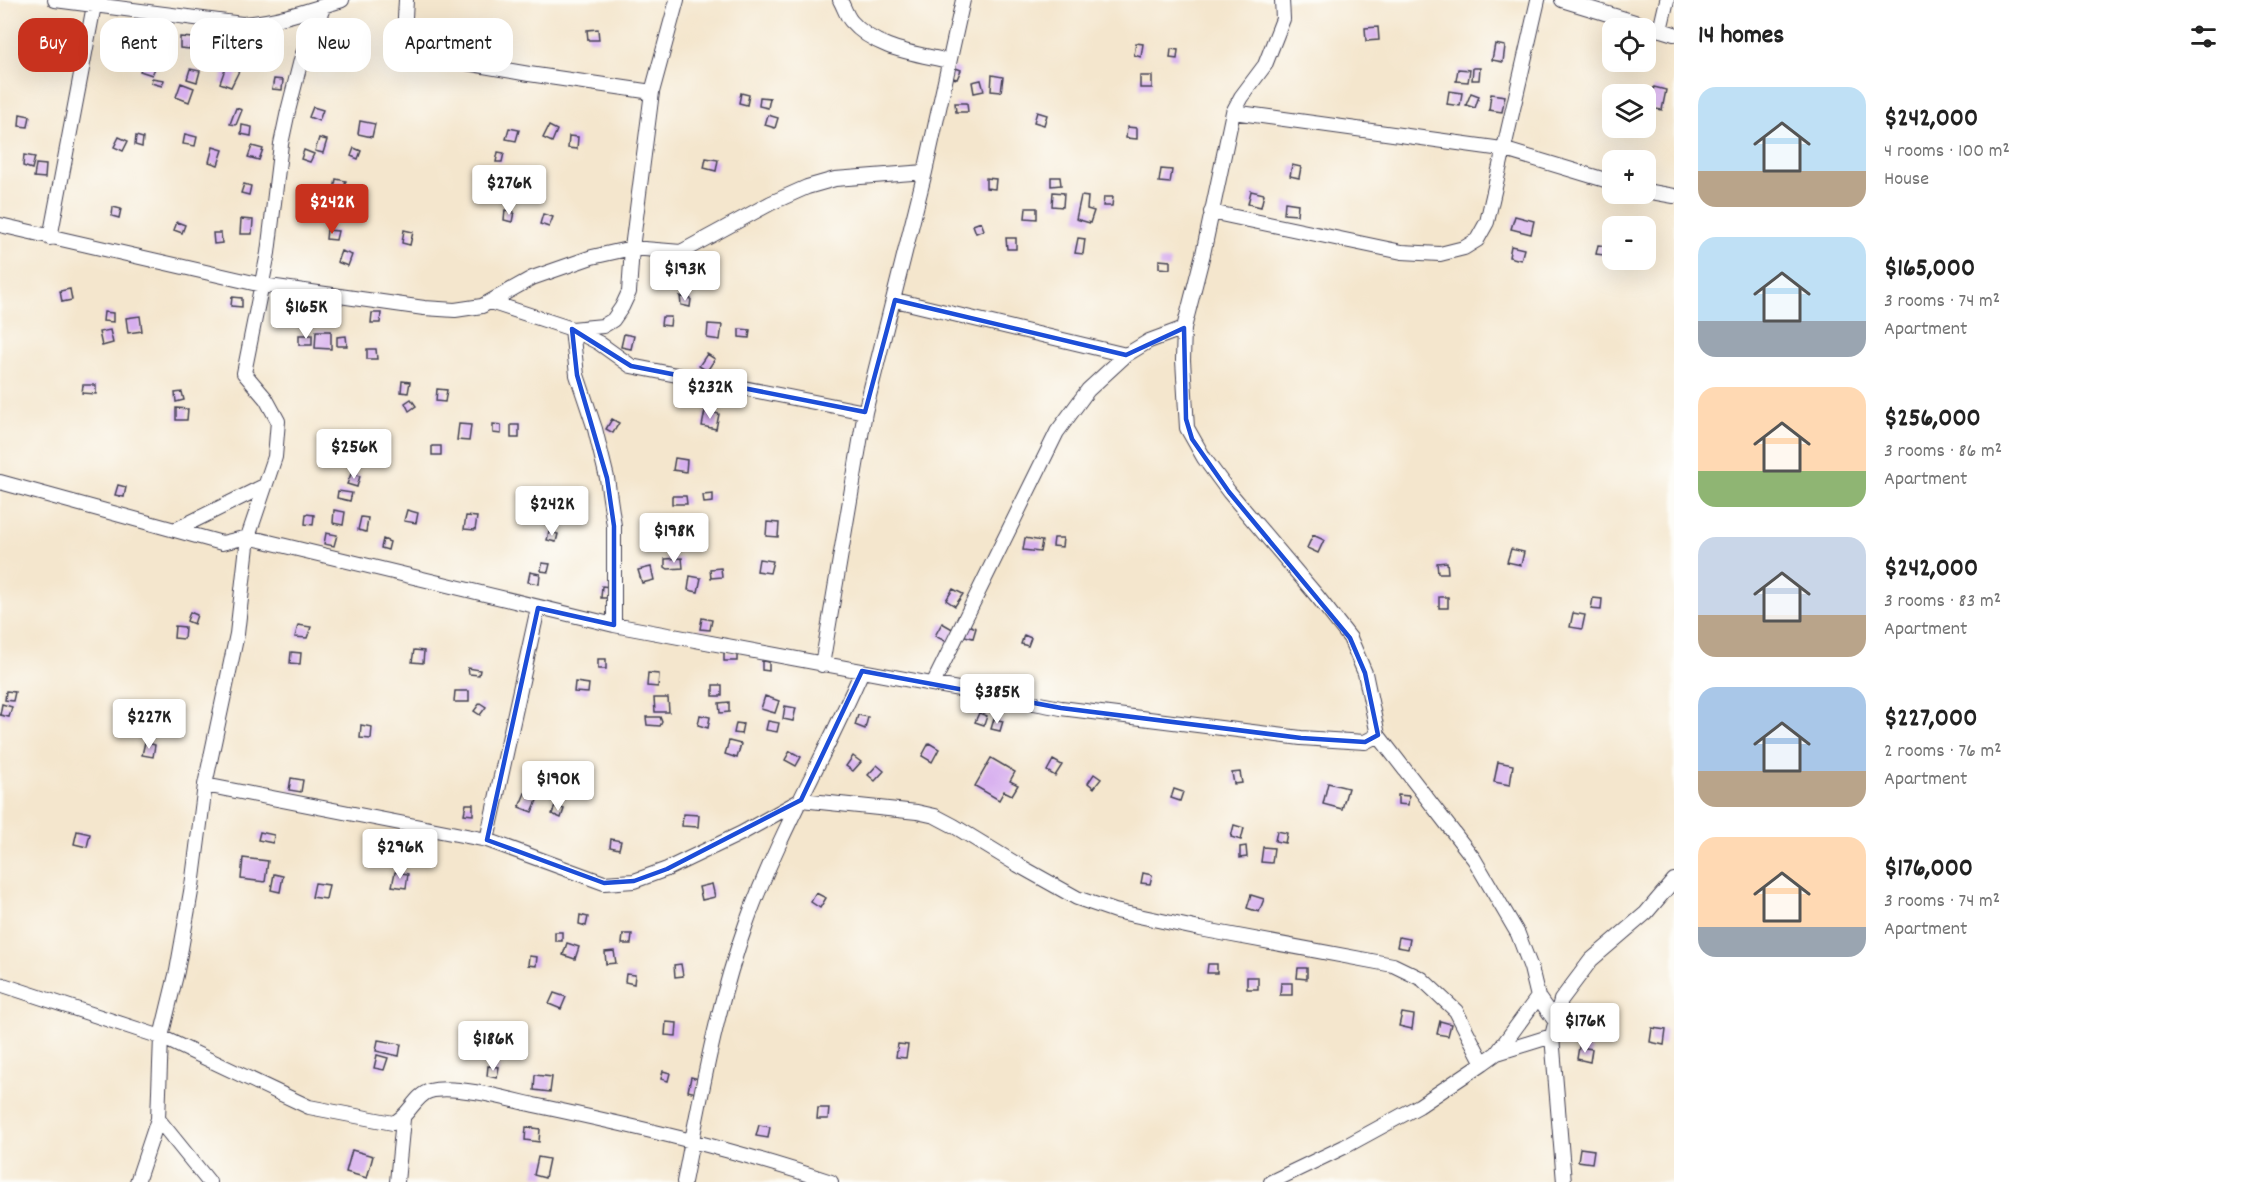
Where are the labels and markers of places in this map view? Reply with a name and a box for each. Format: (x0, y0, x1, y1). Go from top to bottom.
pin: $276K (467, 165, 551, 216)
pin: $242K (290, 184, 374, 235)
pin: $193K (643, 251, 727, 302)
pin: $165K (264, 289, 348, 340)
pin: $232K (668, 369, 752, 420)
pin: $256K (312, 429, 396, 480)
pin: $242K (510, 486, 594, 537)
pin: $198K (632, 513, 716, 564)
pin: $385K (955, 674, 1039, 725)
pin: $227K (107, 699, 191, 750)
pin: $190K (516, 761, 600, 812)
pin: $296K (358, 829, 442, 880)
pin: $176K (1543, 1003, 1627, 1054)
pin: $186K (451, 1021, 535, 1072)

